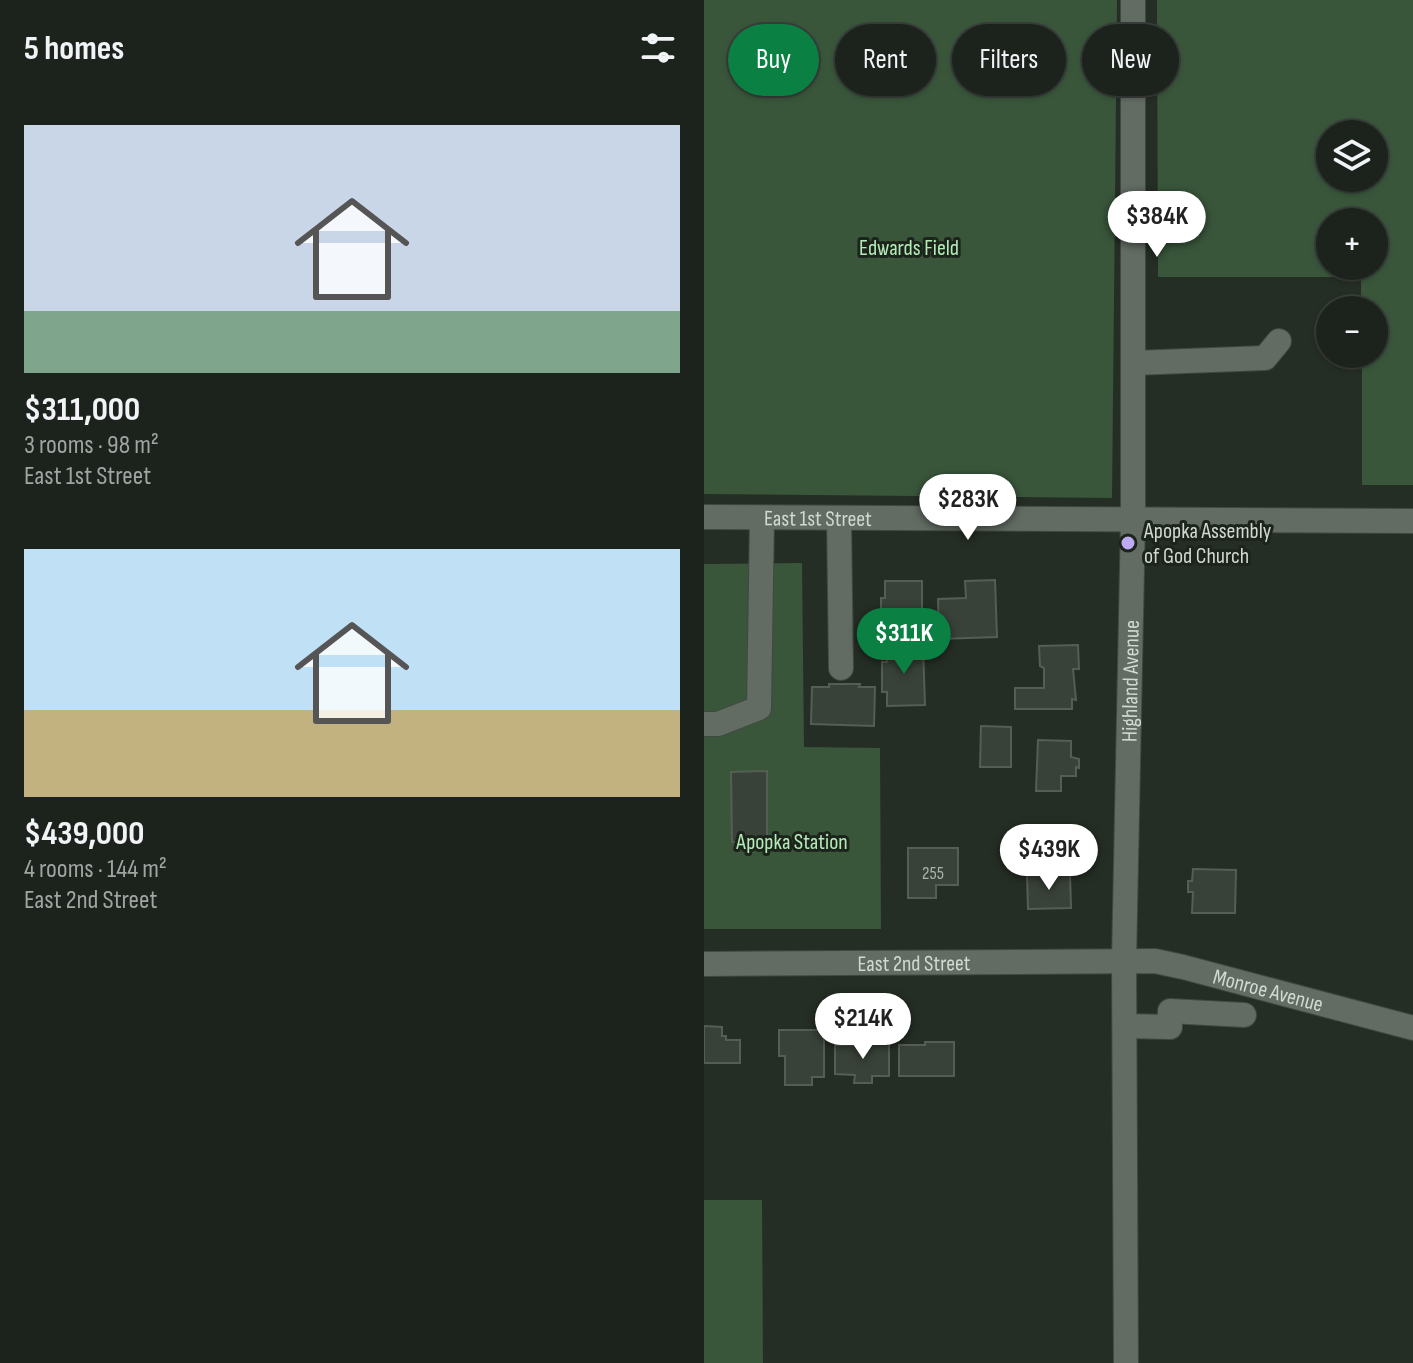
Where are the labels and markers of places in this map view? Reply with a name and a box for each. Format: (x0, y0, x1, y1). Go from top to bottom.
pin: $384K (1101, 191, 1213, 259)
pin: $283K (912, 474, 1024, 542)
place label: Apopka Assembly of God Church (1143, 518, 1272, 570)
marker: Apopka Assembly of God Church (1119, 534, 1137, 552)
pin: $311K (848, 608, 960, 676)
pin: $439K (993, 824, 1105, 892)
pin: $214K (807, 993, 919, 1061)

